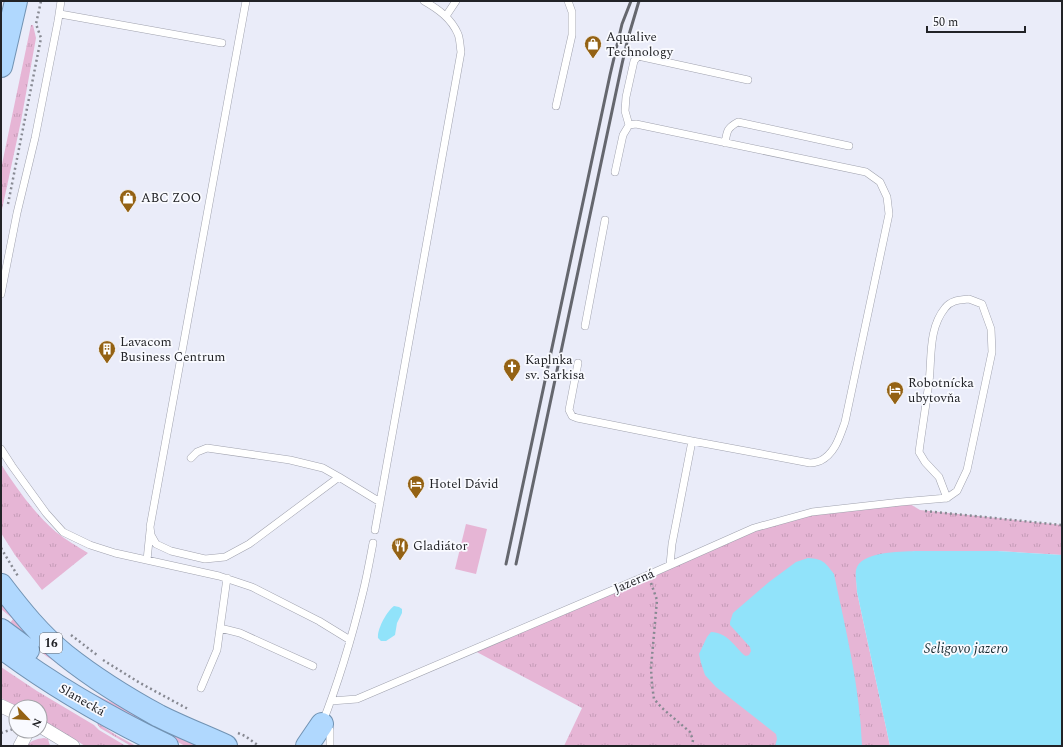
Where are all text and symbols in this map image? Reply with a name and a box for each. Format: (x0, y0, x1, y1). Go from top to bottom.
scale bar (927, 8, 1025, 34)
text: 50 m (933, 13, 958, 32)
place label: Aqualive Technology (606, 27, 674, 62)
shop icon: Aqualive Technology (583, 34, 603, 59)
shop icon: ABC ZOO (118, 188, 138, 213)
place label: ABC ZOO (141, 188, 201, 208)
place label: Lavacom Business Centrum (120, 332, 225, 367)
building icon: Lavacom Business Centrum (97, 339, 117, 364)
place label: Kaplnka sv. Sarkisa (525, 350, 585, 385)
church icon: Kaplnka sv. Sarkisa (502, 357, 522, 382)
place label: Robotnícka ubytovňa (908, 373, 975, 408)
hotel icon: Robotnícka ubytovňa (885, 380, 905, 405)
hotel icon: Hotel Dávid (406, 474, 426, 499)
place label: Hotel Dávid (429, 474, 499, 494)
restaurant icon: Gladiátor (390, 536, 410, 561)
place label: Gladiátor (413, 536, 468, 556)
street label: Jazerná (611, 563, 658, 598)
road number: 16 (40, 633, 62, 653)
water label: Seligovo jazero (924, 638, 1008, 659)
street label: Slanecká (55, 679, 109, 722)
north arrow (8, 699, 48, 739)
text: N (27, 715, 46, 731)

